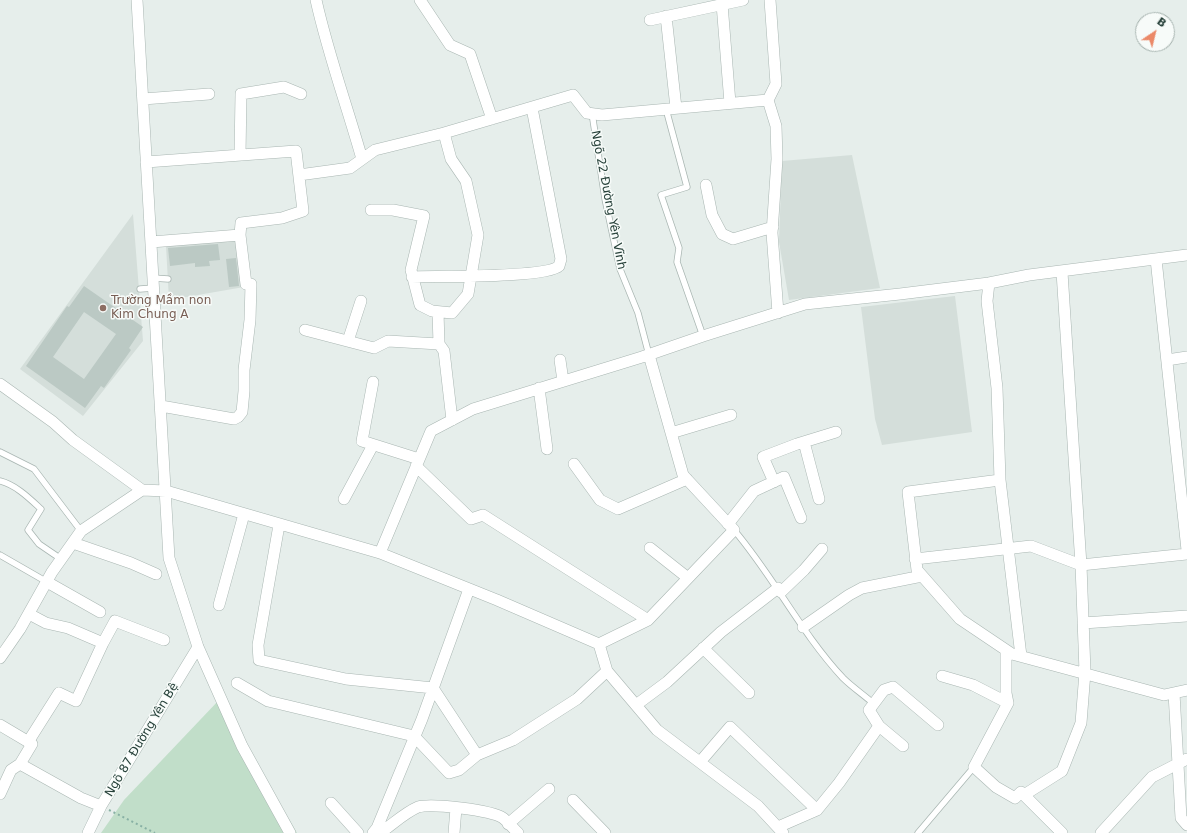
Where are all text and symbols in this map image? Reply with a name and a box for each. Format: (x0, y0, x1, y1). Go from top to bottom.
north arrow (1135, 12, 1175, 52)
text: B (1154, 15, 1169, 30)
street label: Ngõ 22 Đường Yên Vĩnh (587, 129, 629, 271)
place label: Trường Mầm non Kim Chung A (111, 294, 211, 322)
marker: Trường Mầm non Kim Chung A (98, 303, 108, 313)
street label: Ngõ 87 Đường Yên Bệ (102, 680, 182, 800)

